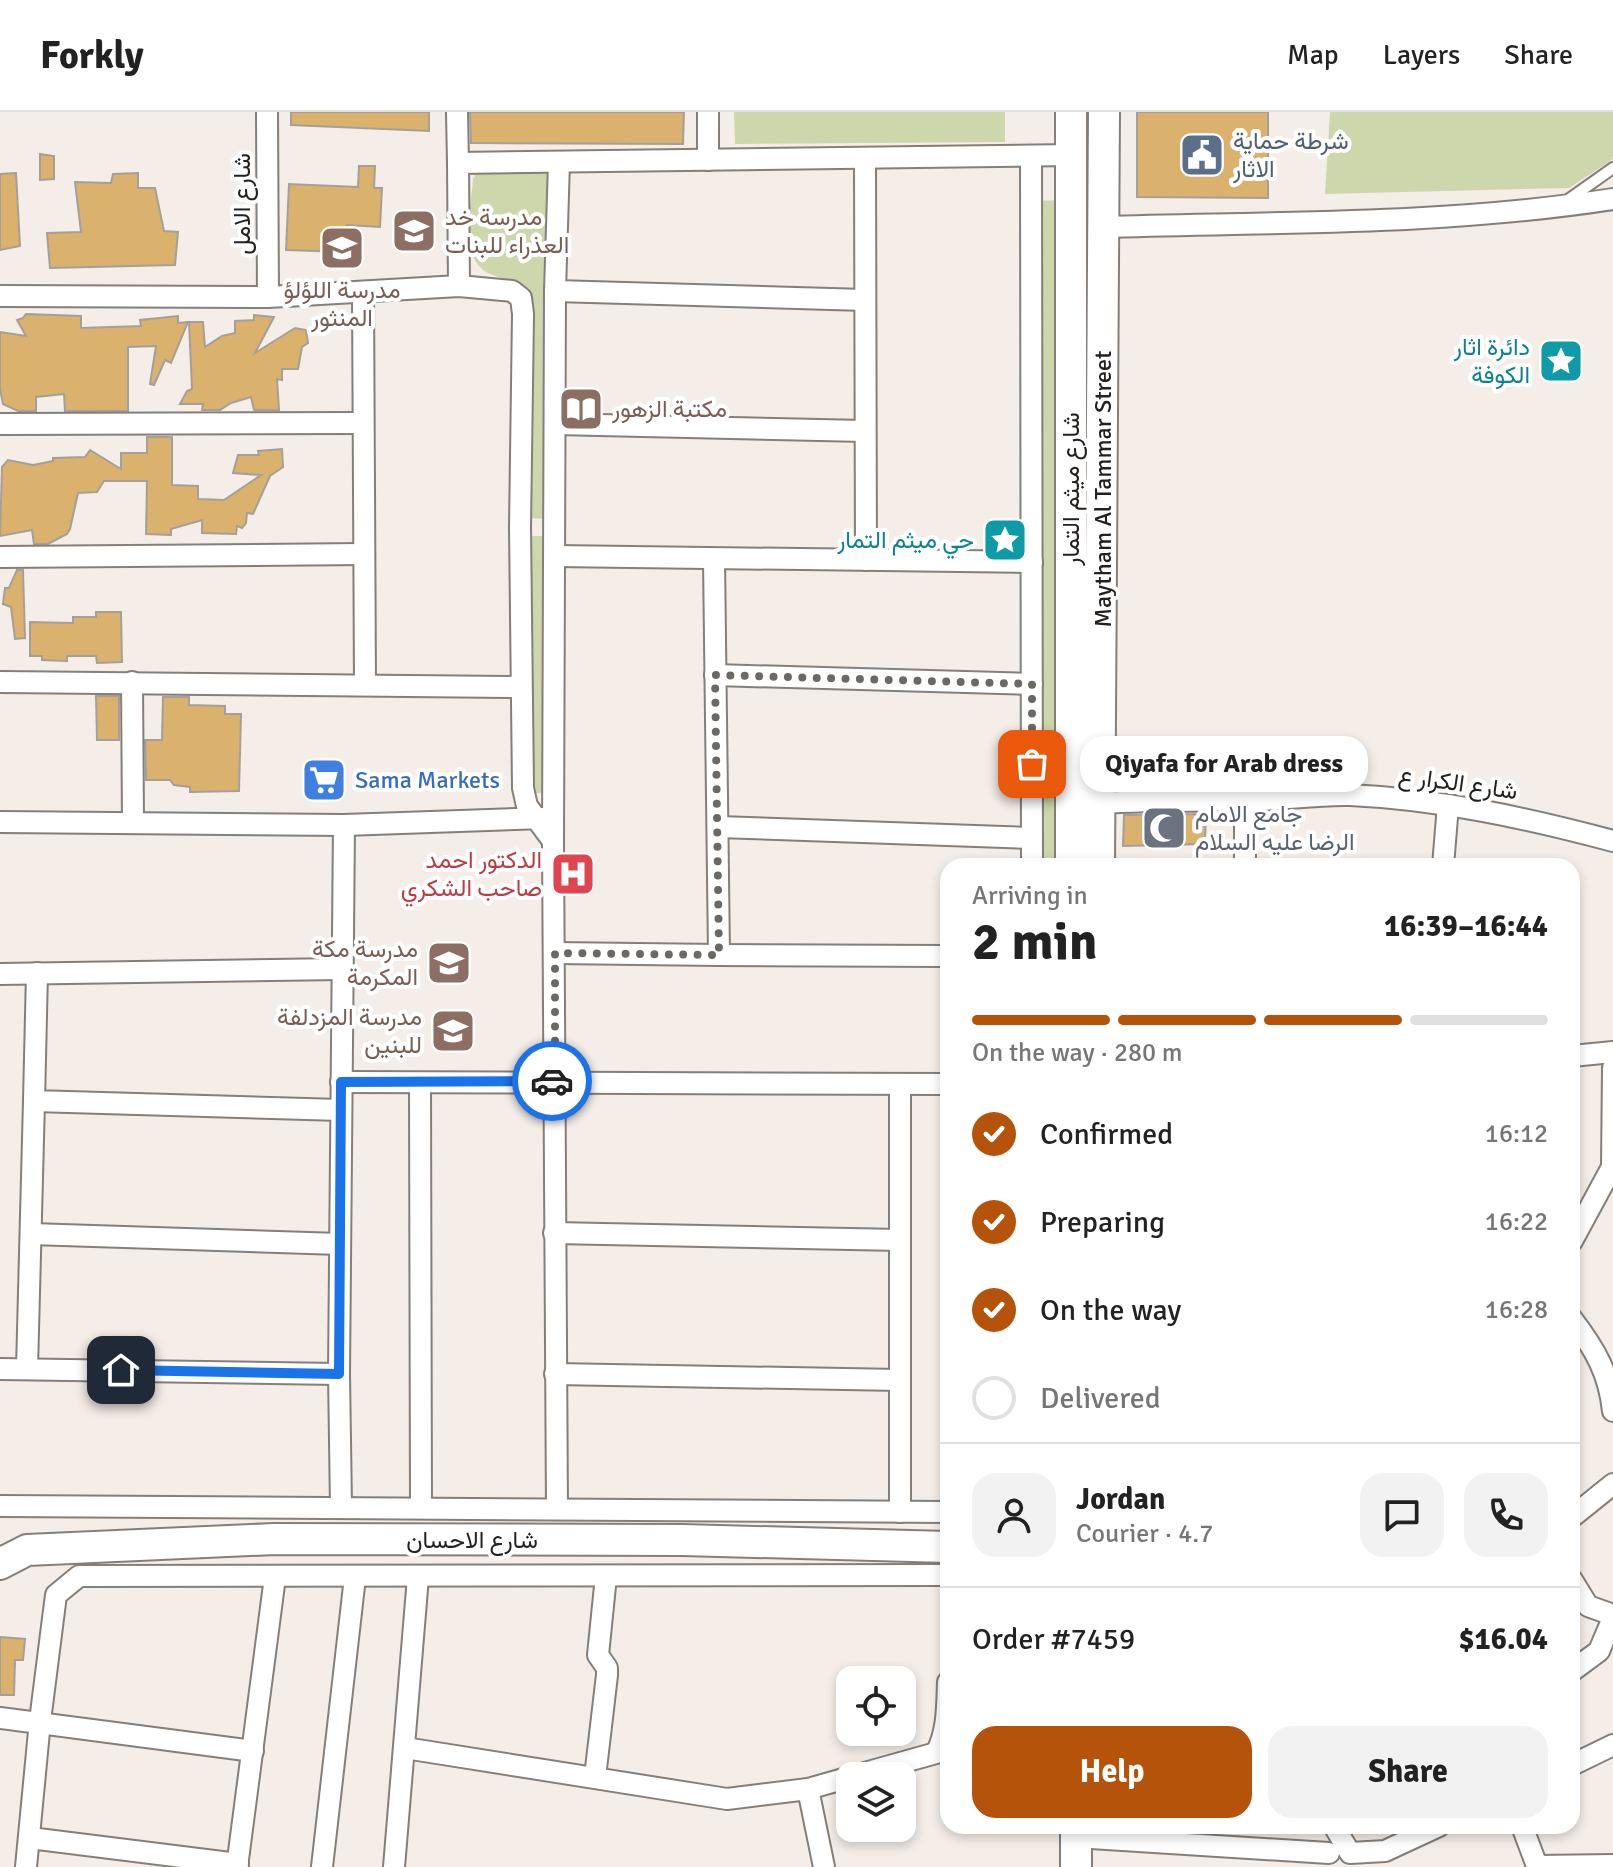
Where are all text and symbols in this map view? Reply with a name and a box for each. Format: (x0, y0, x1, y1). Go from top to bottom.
text: Forkly (40, 32, 144, 79)
text: Map (1287, 38, 1339, 72)
text: Layers (1383, 38, 1460, 72)
text: Share (1504, 38, 1573, 72)
place label: شرطة حماية الاثار (1232, 126, 1349, 184)
public building icon: شرطة حماية الاثار (1178, 131, 1226, 179)
street label: شارع الامل (227, 153, 258, 255)
place label: مدرسة خد العذراء للبنات (445, 202, 569, 260)
school or university icon: مدرسة خد العذراء للبنات (390, 207, 438, 255)
school or university icon: مدرسة اللؤلؤ المنثور (318, 224, 366, 272)
place label: مدرسة اللؤلؤ المنثور (284, 275, 400, 333)
place label: دائرة اثار الكوفة (1453, 332, 1530, 390)
place icon: دائرة اثار الكوفة (1537, 337, 1585, 385)
street label: Maytham Al Tammar Street (1088, 351, 1118, 627)
library icon: مكتبة الزهور (557, 385, 605, 433)
place label: مكتبة الزهور (611, 394, 727, 424)
street label: شارع ميثم التمار (1056, 412, 1087, 567)
place icon: حي ميثم التمار (981, 516, 1029, 564)
place label: حي ميثم التمار (836, 525, 974, 559)
pin (998, 730, 1066, 798)
callout: Qiyafa for Arab dress (1080, 736, 1368, 792)
icon: bag (1010, 742, 1054, 786)
text: Qiyafa for Arab dress (1105, 748, 1343, 780)
supermarket icon: Sama Markets (300, 756, 348, 804)
street label: شارع الكرار ع (1396, 760, 1519, 807)
place label: Sama Markets (355, 765, 500, 795)
place label: جامع الامام الرضا عليه السلام (1195, 799, 1355, 858)
mosque icon: جامع الامام الرضا عليه السلام (1140, 804, 1188, 852)
place label: الدكتور احمد صاحب الشكري (401, 845, 542, 907)
hospital icon: الدكتور احمد صاحب الشكري (549, 850, 597, 898)
text: Arriving in (972, 880, 1088, 912)
text: 16:39–16:44 (1384, 908, 1548, 945)
text: 2 min (972, 910, 1098, 974)
place label: مدرسة مكة المكرمة (312, 934, 418, 992)
school or university icon: مدرسة مكة المكرمة (425, 939, 473, 987)
place label: مدرسة المزدلفة للبنين (277, 1002, 422, 1060)
school or university icon: مدرسة المزدلفة للبنين (429, 1007, 477, 1055)
text: On the way · 280 m (972, 1037, 1182, 1069)
courier (512, 1041, 592, 1121)
icon: car (530, 1059, 574, 1103)
icon: check (972, 1112, 1016, 1156)
text: Confirmed (1040, 1116, 1173, 1153)
text: 16:12 (1485, 1118, 1548, 1150)
icon: check (972, 1200, 1016, 1244)
text: Preparing (1040, 1204, 1165, 1241)
text: 16:22 (1485, 1206, 1548, 1238)
icon: check (972, 1288, 1016, 1332)
text: On the way (1040, 1292, 1181, 1329)
text: 16:28 (1485, 1294, 1548, 1326)
pin (87, 1336, 155, 1404)
icon: home (99, 1348, 143, 1392)
text: Delivered (1040, 1380, 1161, 1417)
button: person (972, 1473, 1056, 1557)
button: chat (1360, 1473, 1444, 1557)
button: phone (1464, 1473, 1548, 1557)
text: Jordan (1076, 1481, 1165, 1518)
text: Courier · 4.7 (1076, 1518, 1213, 1550)
street label: شارع الاحسان (406, 1525, 538, 1556)
text: Order #7459 (972, 1621, 1135, 1658)
text: $16.04 (1458, 1621, 1548, 1658)
map controls (836, 1666, 916, 1842)
button: locate (836, 1666, 916, 1746)
button: Help (972, 1726, 1252, 1818)
button: Share (1268, 1726, 1548, 1818)
button: layers (836, 1762, 916, 1842)

